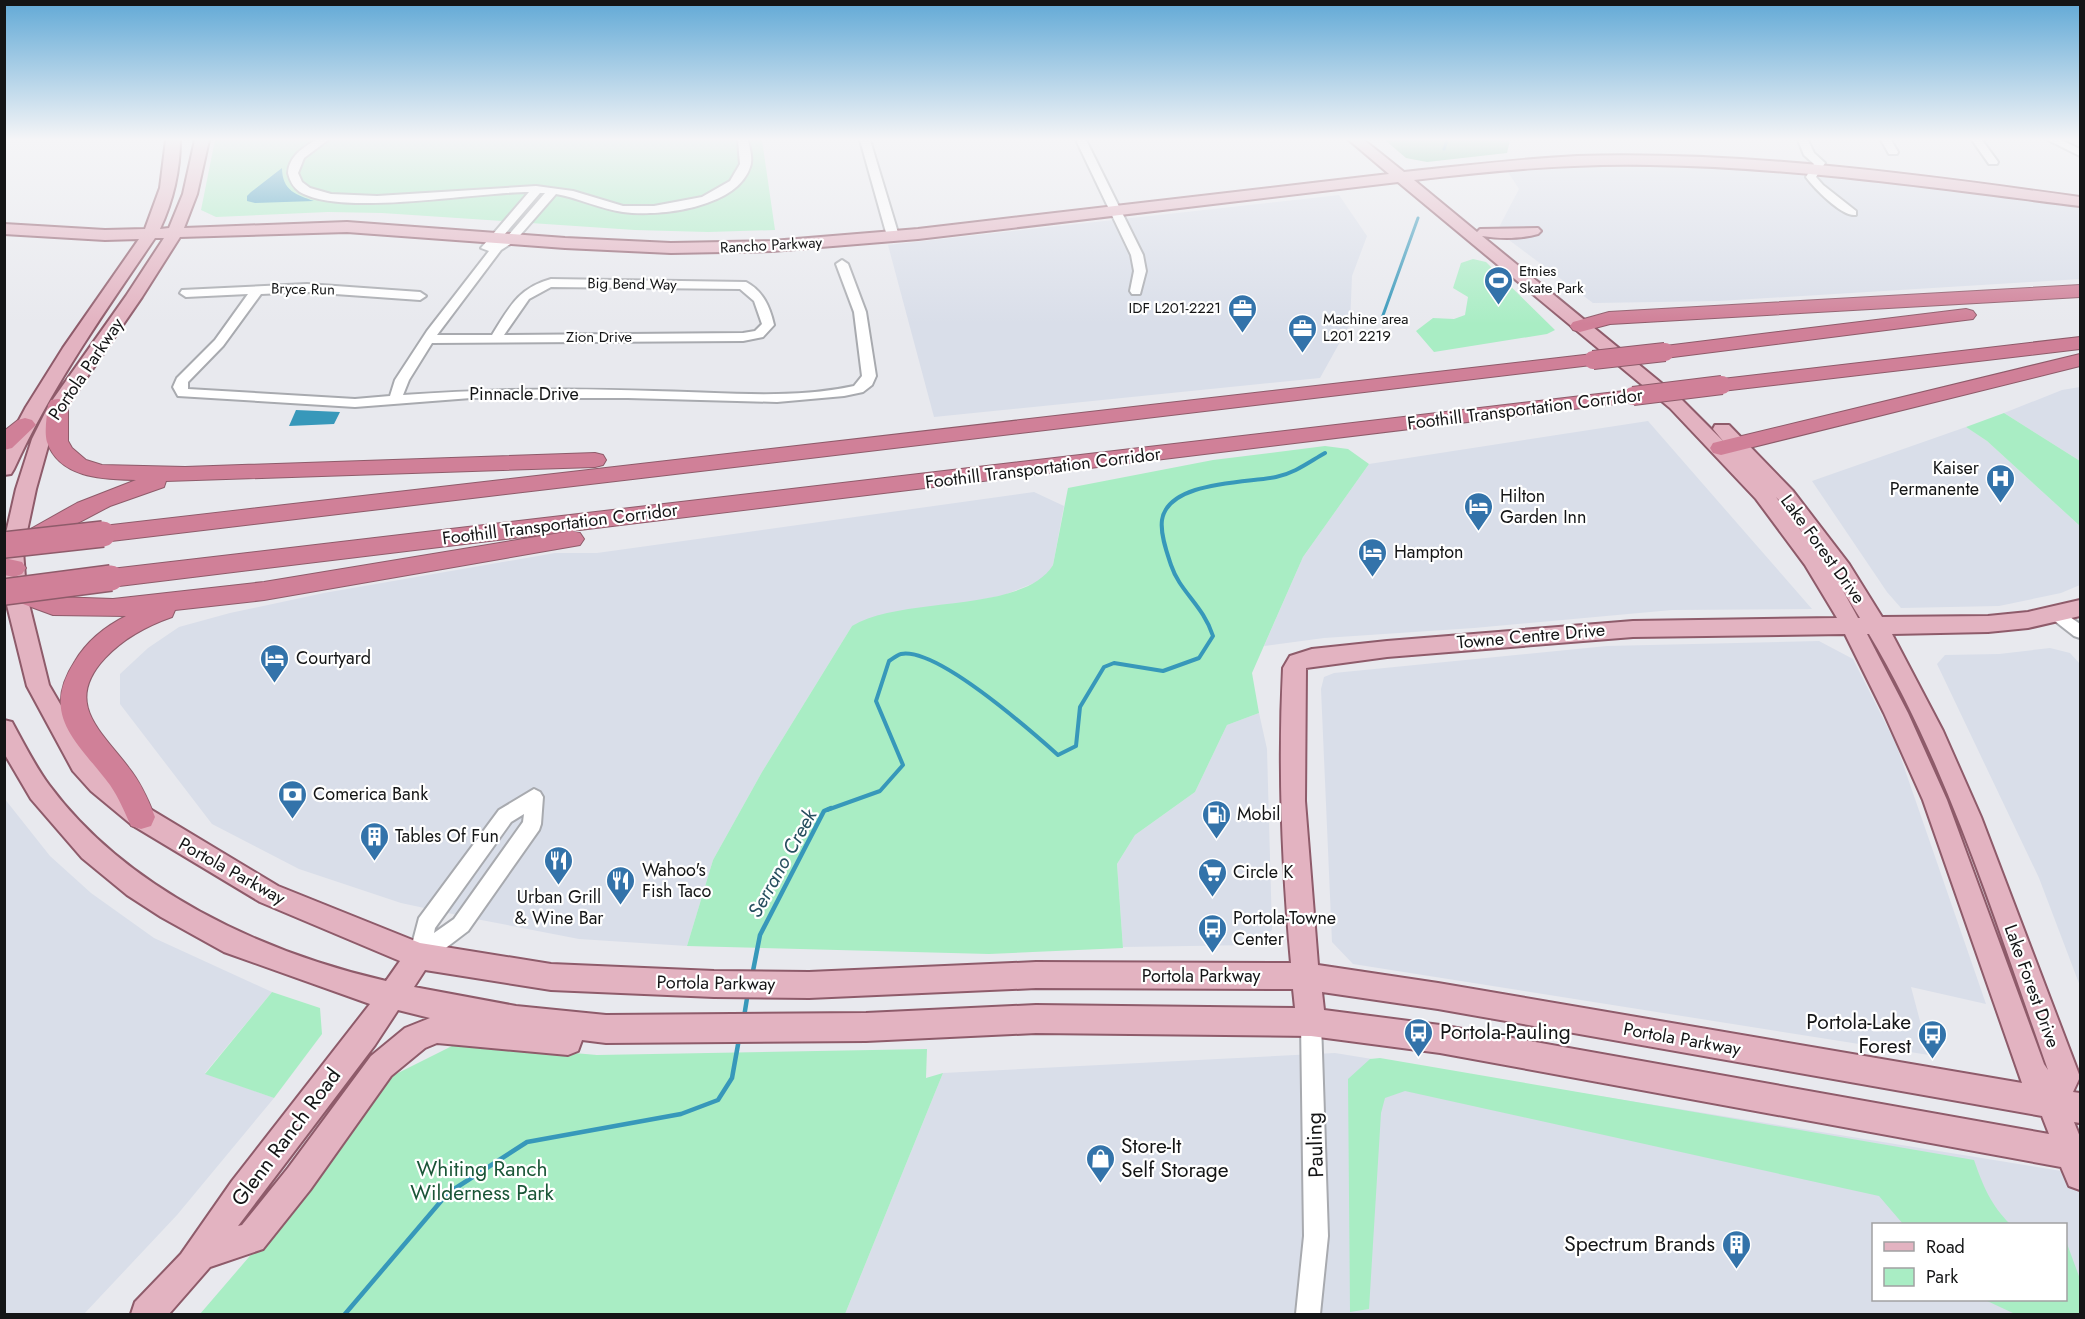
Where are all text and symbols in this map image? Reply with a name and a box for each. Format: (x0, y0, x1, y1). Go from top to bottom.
street label: Rancho Parkway (719, 231, 823, 259)
place label: Etnies Skate Park (1519, 260, 1584, 299)
sports icon: Etnies Skate Park (1482, 264, 1514, 306)
street label: Big Bend Way (587, 272, 677, 296)
street label: Bryce Run (271, 277, 335, 301)
office icon: IDF L201-2221 (1226, 292, 1258, 334)
place label: IDF L201-2221 (1129, 297, 1221, 319)
place label: Machine area L201 2219 (1323, 308, 1409, 347)
street label: Portola Parkway (42, 312, 130, 425)
office icon: Machine area L201 2219 (1286, 312, 1318, 354)
street label: Zion Drive (566, 326, 632, 348)
street label: Pinnacle Drive (469, 381, 579, 407)
street label: Foothill Transportation Corridor (1406, 382, 1645, 436)
street label: Foothill Transportation Corridor (924, 441, 1163, 495)
place label: Kaiser Permanente (1890, 455, 1980, 502)
hospital icon: Kaiser Permanente (1984, 462, 2016, 504)
place label: Hilton Garden Inn (1500, 483, 1586, 530)
street label: Lake Forest Drive (1774, 489, 1872, 609)
hotel icon: Hilton Garden Inn (1463, 490, 1495, 532)
street label: Foothill Transportation Corridor (441, 497, 680, 551)
hotel icon: Hampton (1357, 536, 1389, 578)
place label: Hampton (1394, 539, 1463, 565)
street label: Towne Centre Drive (1456, 617, 1606, 655)
hotel icon: Courtyard (259, 642, 291, 684)
place label: Courtyard (296, 645, 371, 671)
bank icon: Comerica Bank (276, 778, 308, 820)
place label: Comerica Bank (313, 781, 428, 807)
fuel station icon: Mobil (1200, 798, 1232, 840)
place label: Mobil (1237, 801, 1281, 827)
water label: Serrano Creek (741, 802, 825, 923)
building icon: Tables Of Fun (358, 820, 390, 862)
place label: Tables Of Fun (395, 823, 499, 849)
street label: Portola Parkway (174, 831, 290, 911)
restaurant icon: Urban Grill & Wine Bar (543, 844, 575, 886)
supermarket icon: Circle K (1196, 856, 1228, 898)
place label: Wahoo's Fish Taco (642, 857, 712, 904)
place label: Circle K (1233, 859, 1294, 885)
restaurant icon: Wahoo's Fish Taco (605, 864, 637, 906)
place label: Urban Grill & Wine Bar (514, 884, 604, 931)
place label: Portola-Towne Center (1233, 905, 1336, 952)
bus stop icon: Portola-Towne Center (1196, 912, 1228, 954)
street label: Lake Forest Drive (1998, 921, 2066, 1051)
street label: Portola Parkway (1142, 963, 1260, 989)
street label: Portola Parkway (656, 969, 776, 997)
place label: Portola-Lake Forest (1806, 1007, 1911, 1061)
bus stop icon: Portola-Pauling (1403, 1016, 1435, 1058)
street label: Portola Parkway (1621, 1016, 1743, 1062)
place label: Portola-Pauling (1440, 1017, 1571, 1047)
bus stop icon: Portola-Lake Forest (1916, 1018, 1948, 1060)
street label: Glenn Ranch Road (224, 1062, 348, 1212)
street label: Pauling (1299, 1112, 1331, 1178)
place label: Store-It Self Storage (1121, 1131, 1229, 1185)
shop icon: Store-It Self Storage (1084, 1142, 1116, 1184)
park label: Whiting Ranch Wilderness Park (410, 1154, 555, 1208)
legend (1872, 1223, 2067, 1301)
building icon: Spectrum Brands (1720, 1228, 1752, 1270)
place label: Spectrum Brands (1564, 1229, 1715, 1259)
text: Road (1926, 1234, 1965, 1260)
text: Park (1926, 1264, 1958, 1290)

